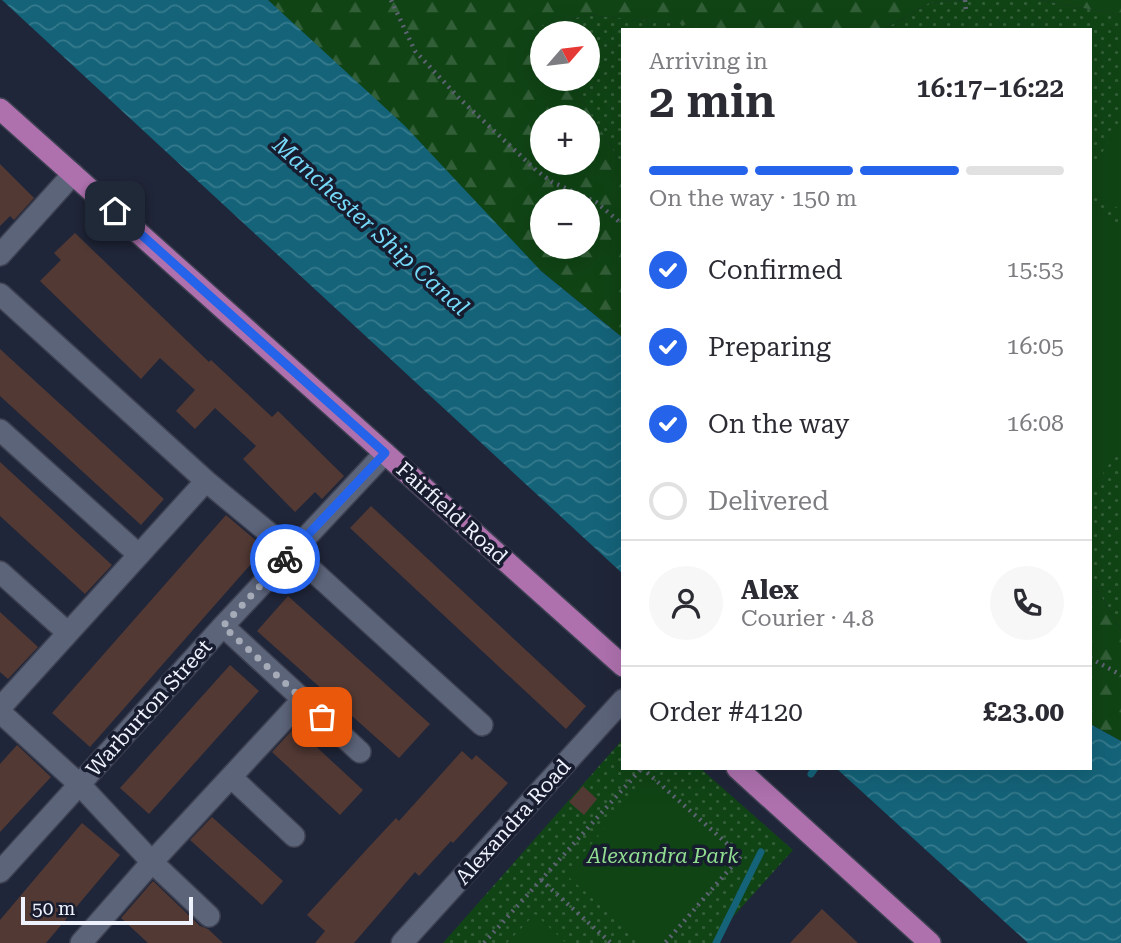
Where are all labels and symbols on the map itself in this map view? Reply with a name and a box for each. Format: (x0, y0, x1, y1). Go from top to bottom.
north arrow (530, 21, 600, 91)
water label: Manchester Ship Canal (267, 131, 474, 321)
pin (85, 181, 145, 241)
street label: Fairfield Road (392, 457, 513, 569)
courier (250, 524, 320, 594)
street label: Warburton Street (81, 635, 217, 781)
pin (292, 687, 352, 747)
street label: Alexandra Road (451, 754, 576, 889)
park label: Alexandra Park (585, 844, 739, 868)
scale bar (21, 894, 192, 926)

